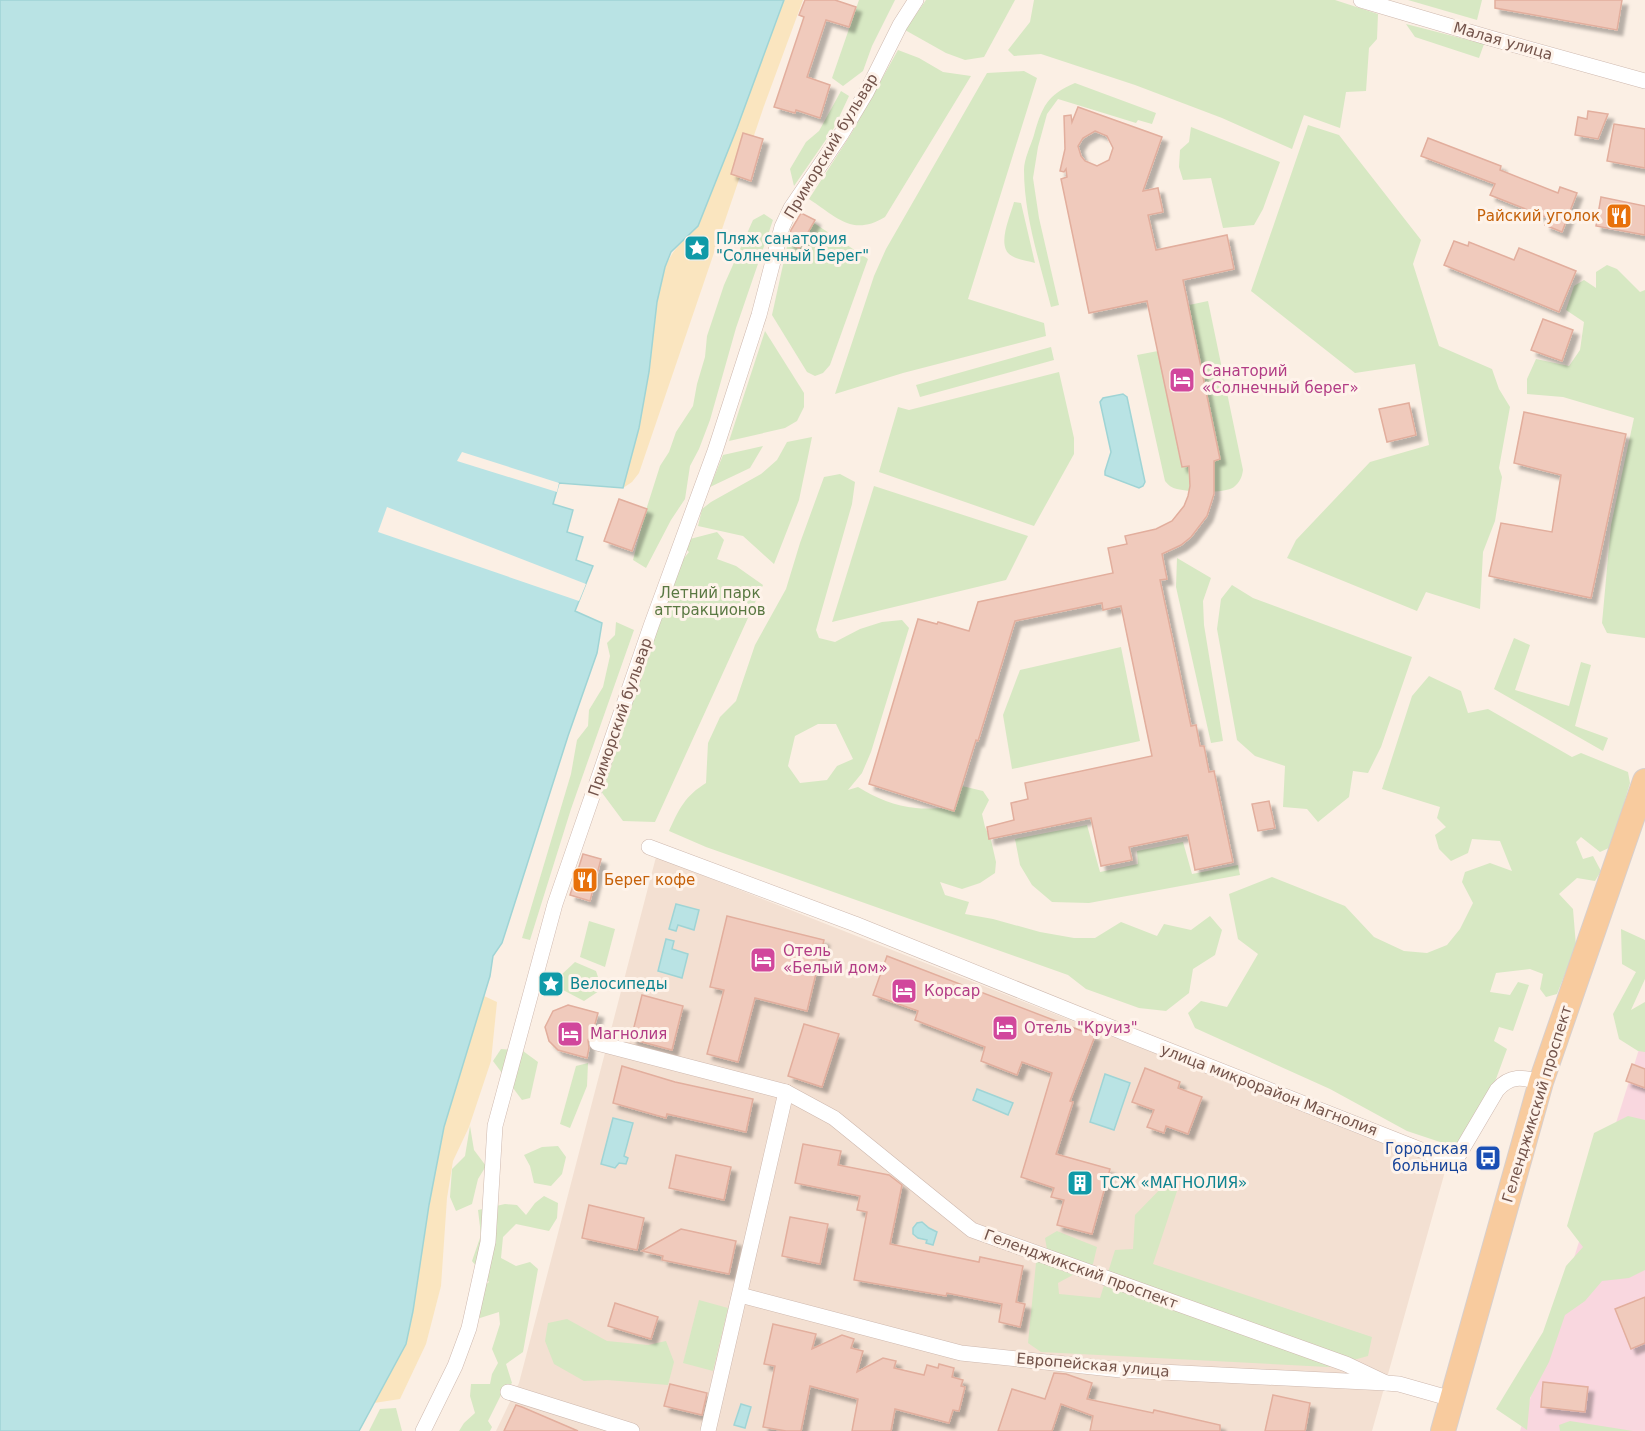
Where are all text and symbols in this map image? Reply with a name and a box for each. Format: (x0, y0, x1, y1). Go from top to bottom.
street label: Малая улица (1451, 18, 1555, 64)
street label: Приморский бульвар (780, 70, 882, 222)
restaurant icon: Райский уголок (1604, 201, 1634, 231)
place label: Райский уголок (1477, 207, 1600, 225)
place label: Пляж санатория "Солнечный Берег" (716, 230, 869, 265)
place icon: Пляж санатория "Солнечный Берег" (682, 233, 712, 263)
place label: Санаторий «Солнечный берег» (1202, 362, 1359, 397)
hotel icon: Санаторий «Солнечный берег» (1167, 365, 1197, 395)
park label: Летний парк аттракционов (654, 584, 766, 619)
street label: Приморский бульвар (584, 635, 656, 799)
restaurant icon: Берег кофе (570, 865, 600, 895)
place label: Берег кофе (604, 871, 695, 889)
place label: Отель «Белый дом» (783, 942, 888, 977)
hotel icon: Отель «Белый дом» (748, 945, 778, 975)
place icon: Велосипеды (536, 969, 566, 999)
place label: Велосипеды (570, 975, 668, 993)
hotel icon: Корсар (889, 976, 919, 1006)
place label: Корсар (924, 982, 980, 1000)
street label: Геленджикский проспект (1498, 1003, 1576, 1205)
hotel icon: Отель "Круиз" (990, 1013, 1020, 1043)
hotel icon: Магнолия (555, 1019, 585, 1049)
place label: Отель "Круиз" (1024, 1019, 1138, 1037)
place label: Магнолия (590, 1025, 667, 1043)
street label: улица микрорайон Магнолия (1158, 1040, 1380, 1140)
place label: Городская больница (1385, 1140, 1468, 1175)
bus stop icon: Городская больница (1473, 1143, 1503, 1173)
building icon: ТСЖ «МАГНОЛИЯ» (1065, 1168, 1095, 1198)
place label: ТСЖ «МАГНОЛИЯ» (1099, 1174, 1247, 1192)
street label: Геленджикский проспект (982, 1226, 1181, 1313)
street label: Европейская улица (1016, 1349, 1170, 1381)

